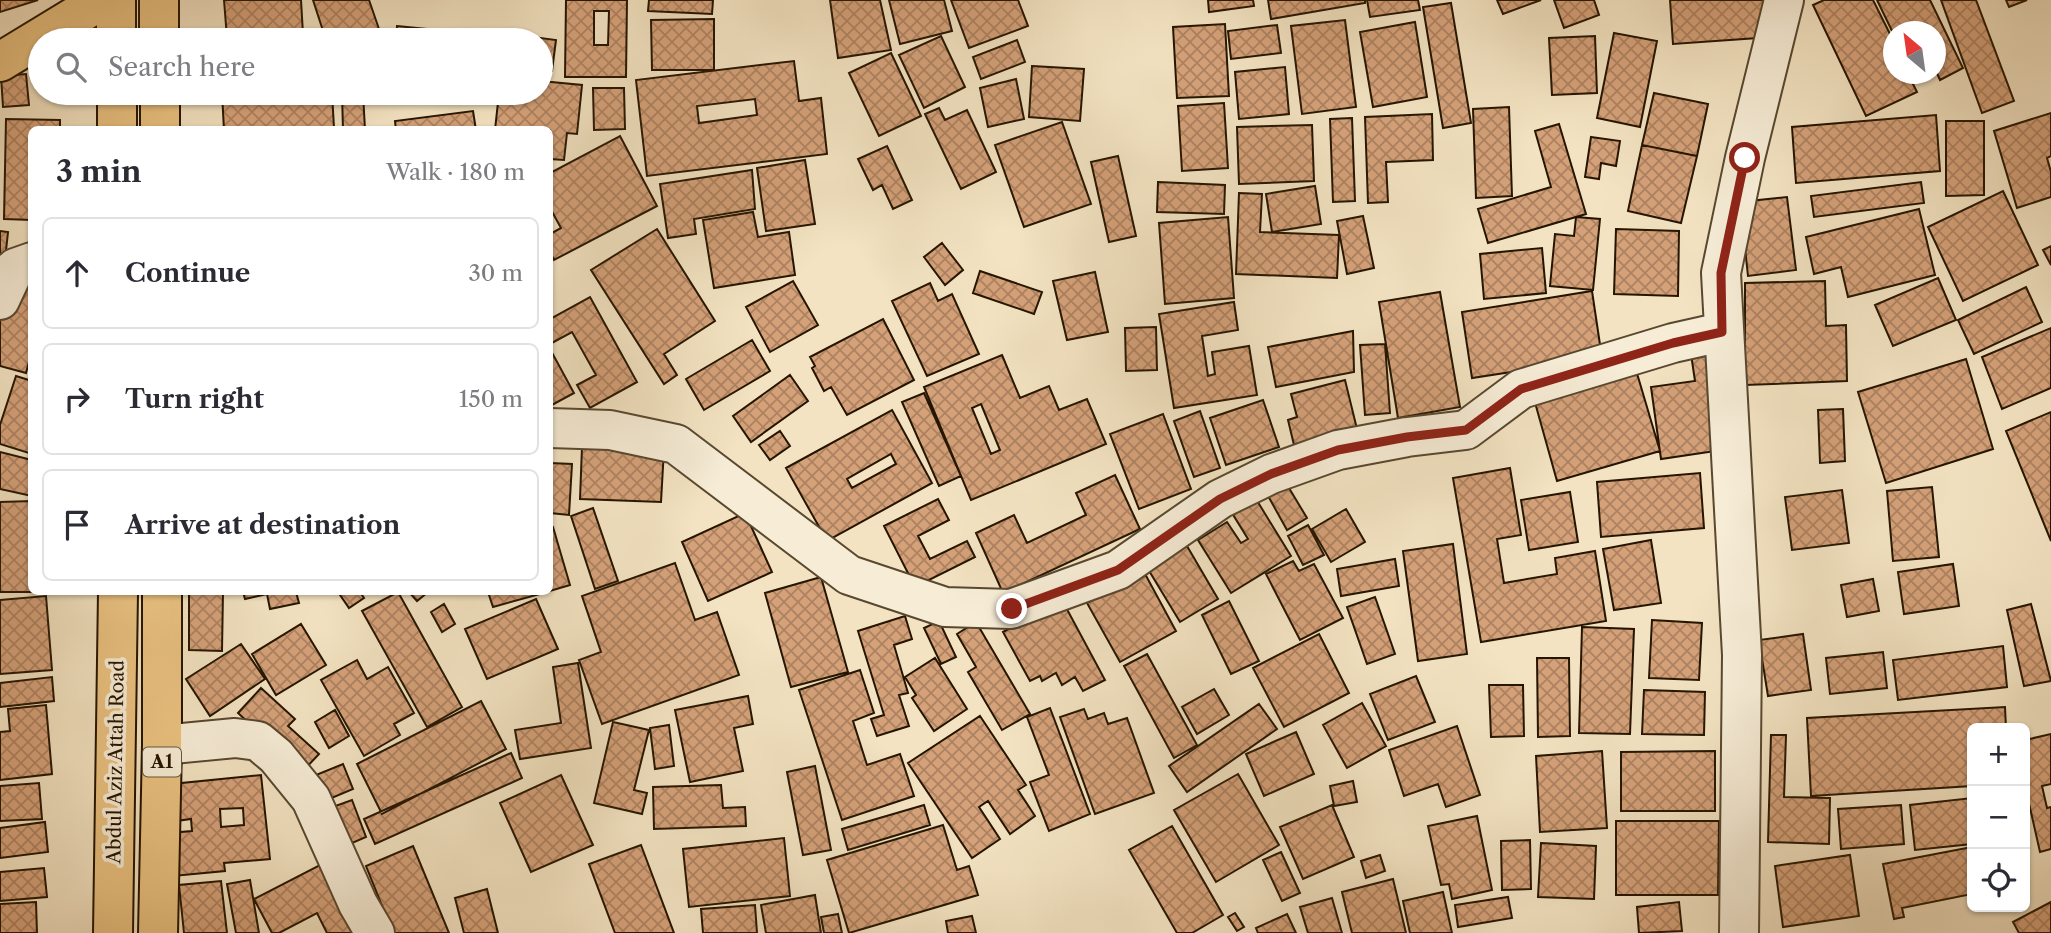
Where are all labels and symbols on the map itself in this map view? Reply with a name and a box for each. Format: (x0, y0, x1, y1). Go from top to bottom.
north arrow (1883, 21, 1946, 84)
route start (1729, 142, 1760, 173)
route end (996, 593, 1027, 624)
street label: Abdul Aziz Attah Road (102, 660, 129, 865)
road number: A1 (143, 748, 181, 776)

